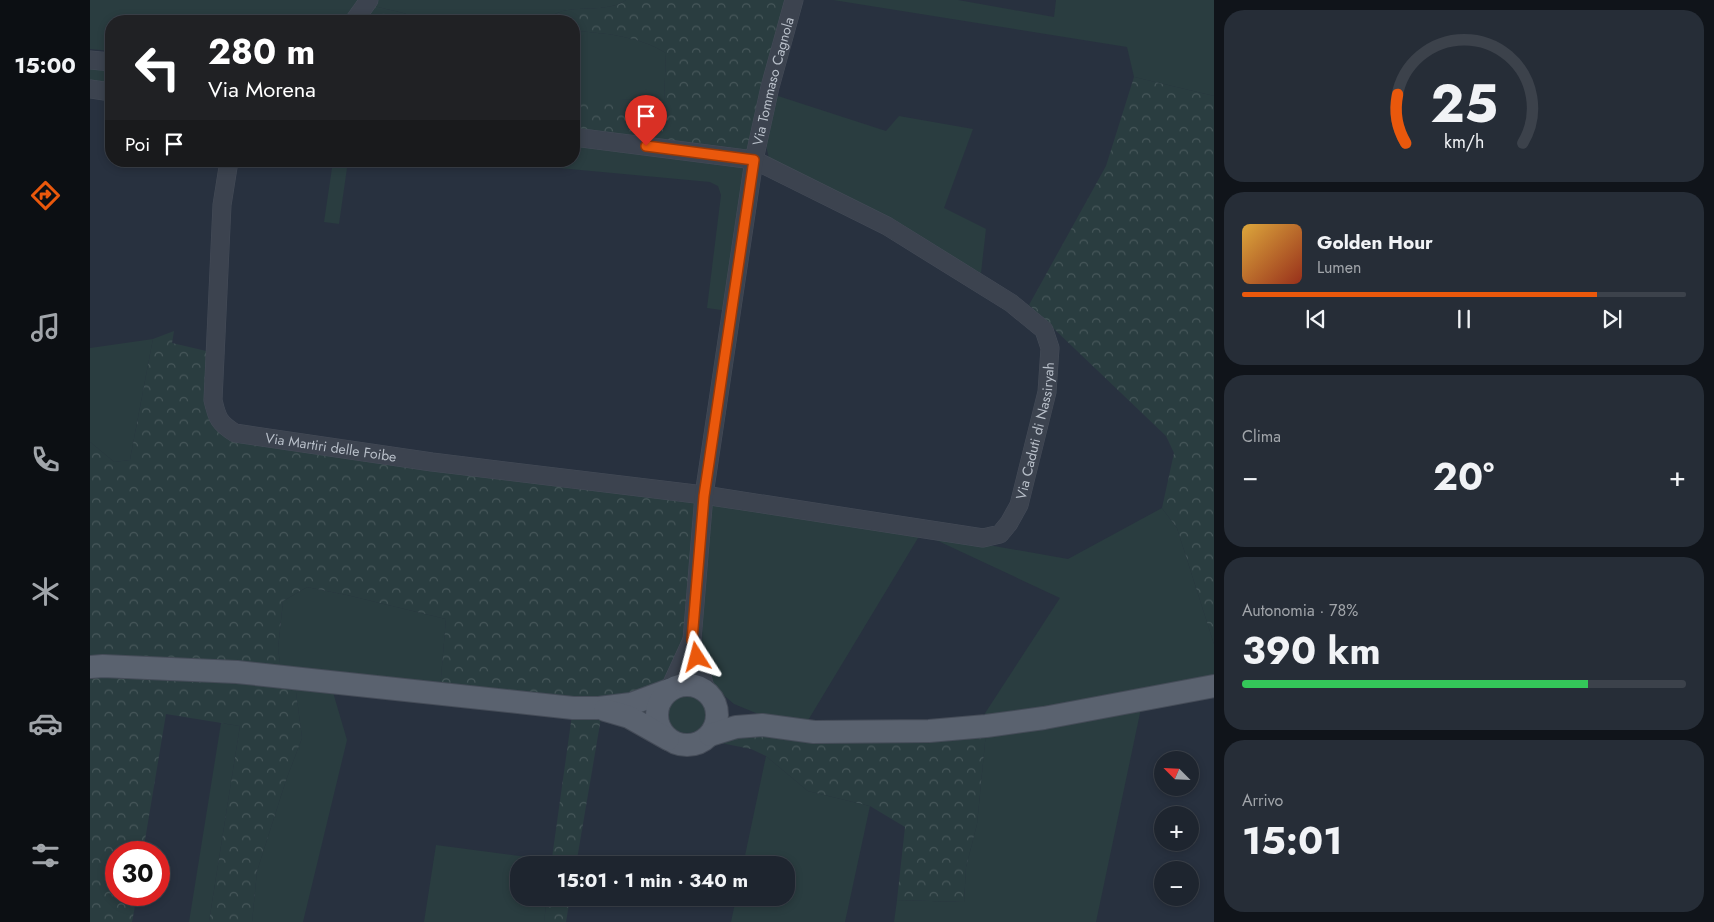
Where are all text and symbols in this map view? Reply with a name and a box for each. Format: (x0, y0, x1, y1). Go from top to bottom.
street label: Via Tommaso Cagnola (747, 15, 799, 148)
text: 280 m (208, 27, 315, 77)
icon: left (125, 35, 190, 100)
text: 15:00 (14, 49, 76, 81)
text: 25 (1430, 66, 1498, 142)
text: Via Morena (208, 73, 316, 105)
pin (625, 95, 667, 146)
icon: arrive (632, 102, 660, 130)
text: km/h (1444, 129, 1484, 155)
icon: arrive (160, 130, 188, 158)
text: Poi (125, 131, 150, 158)
icon: directions (28, 178, 63, 213)
text: Golden Hour (1317, 229, 1433, 256)
text: Lumen (1317, 256, 1361, 279)
icon: previous (1302, 305, 1330, 333)
icon: pause (1450, 305, 1478, 333)
icon: next (1598, 305, 1626, 333)
icon: music (28, 310, 63, 345)
street label: Via Caduti di Nassiryah (1011, 361, 1059, 502)
text: Clima (1242, 425, 1281, 448)
street label: Via Martiri delle Foibe (264, 428, 398, 467)
icon: phone (28, 442, 63, 477)
text: 20° (1433, 449, 1494, 504)
text: − (1242, 456, 1259, 497)
text: + (1669, 456, 1686, 497)
icon: climate (28, 574, 63, 609)
text: Autonomia · 78% (1242, 599, 1358, 622)
text: 390 km (1242, 623, 1381, 678)
position arrow (670, 630, 722, 682)
icon: car (28, 706, 63, 741)
north arrow (1154, 751, 1199, 796)
map controls (1154, 751, 1199, 906)
text: Arrivo (1242, 789, 1283, 812)
button: + (1154, 806, 1199, 851)
text: 15:01 (1242, 813, 1343, 868)
icon: filters (28, 838, 63, 873)
speed limit sign: 30 (105, 841, 170, 906)
button: − (1154, 861, 1199, 906)
text: 15:01 · 1 min · 340 m (557, 867, 748, 894)

